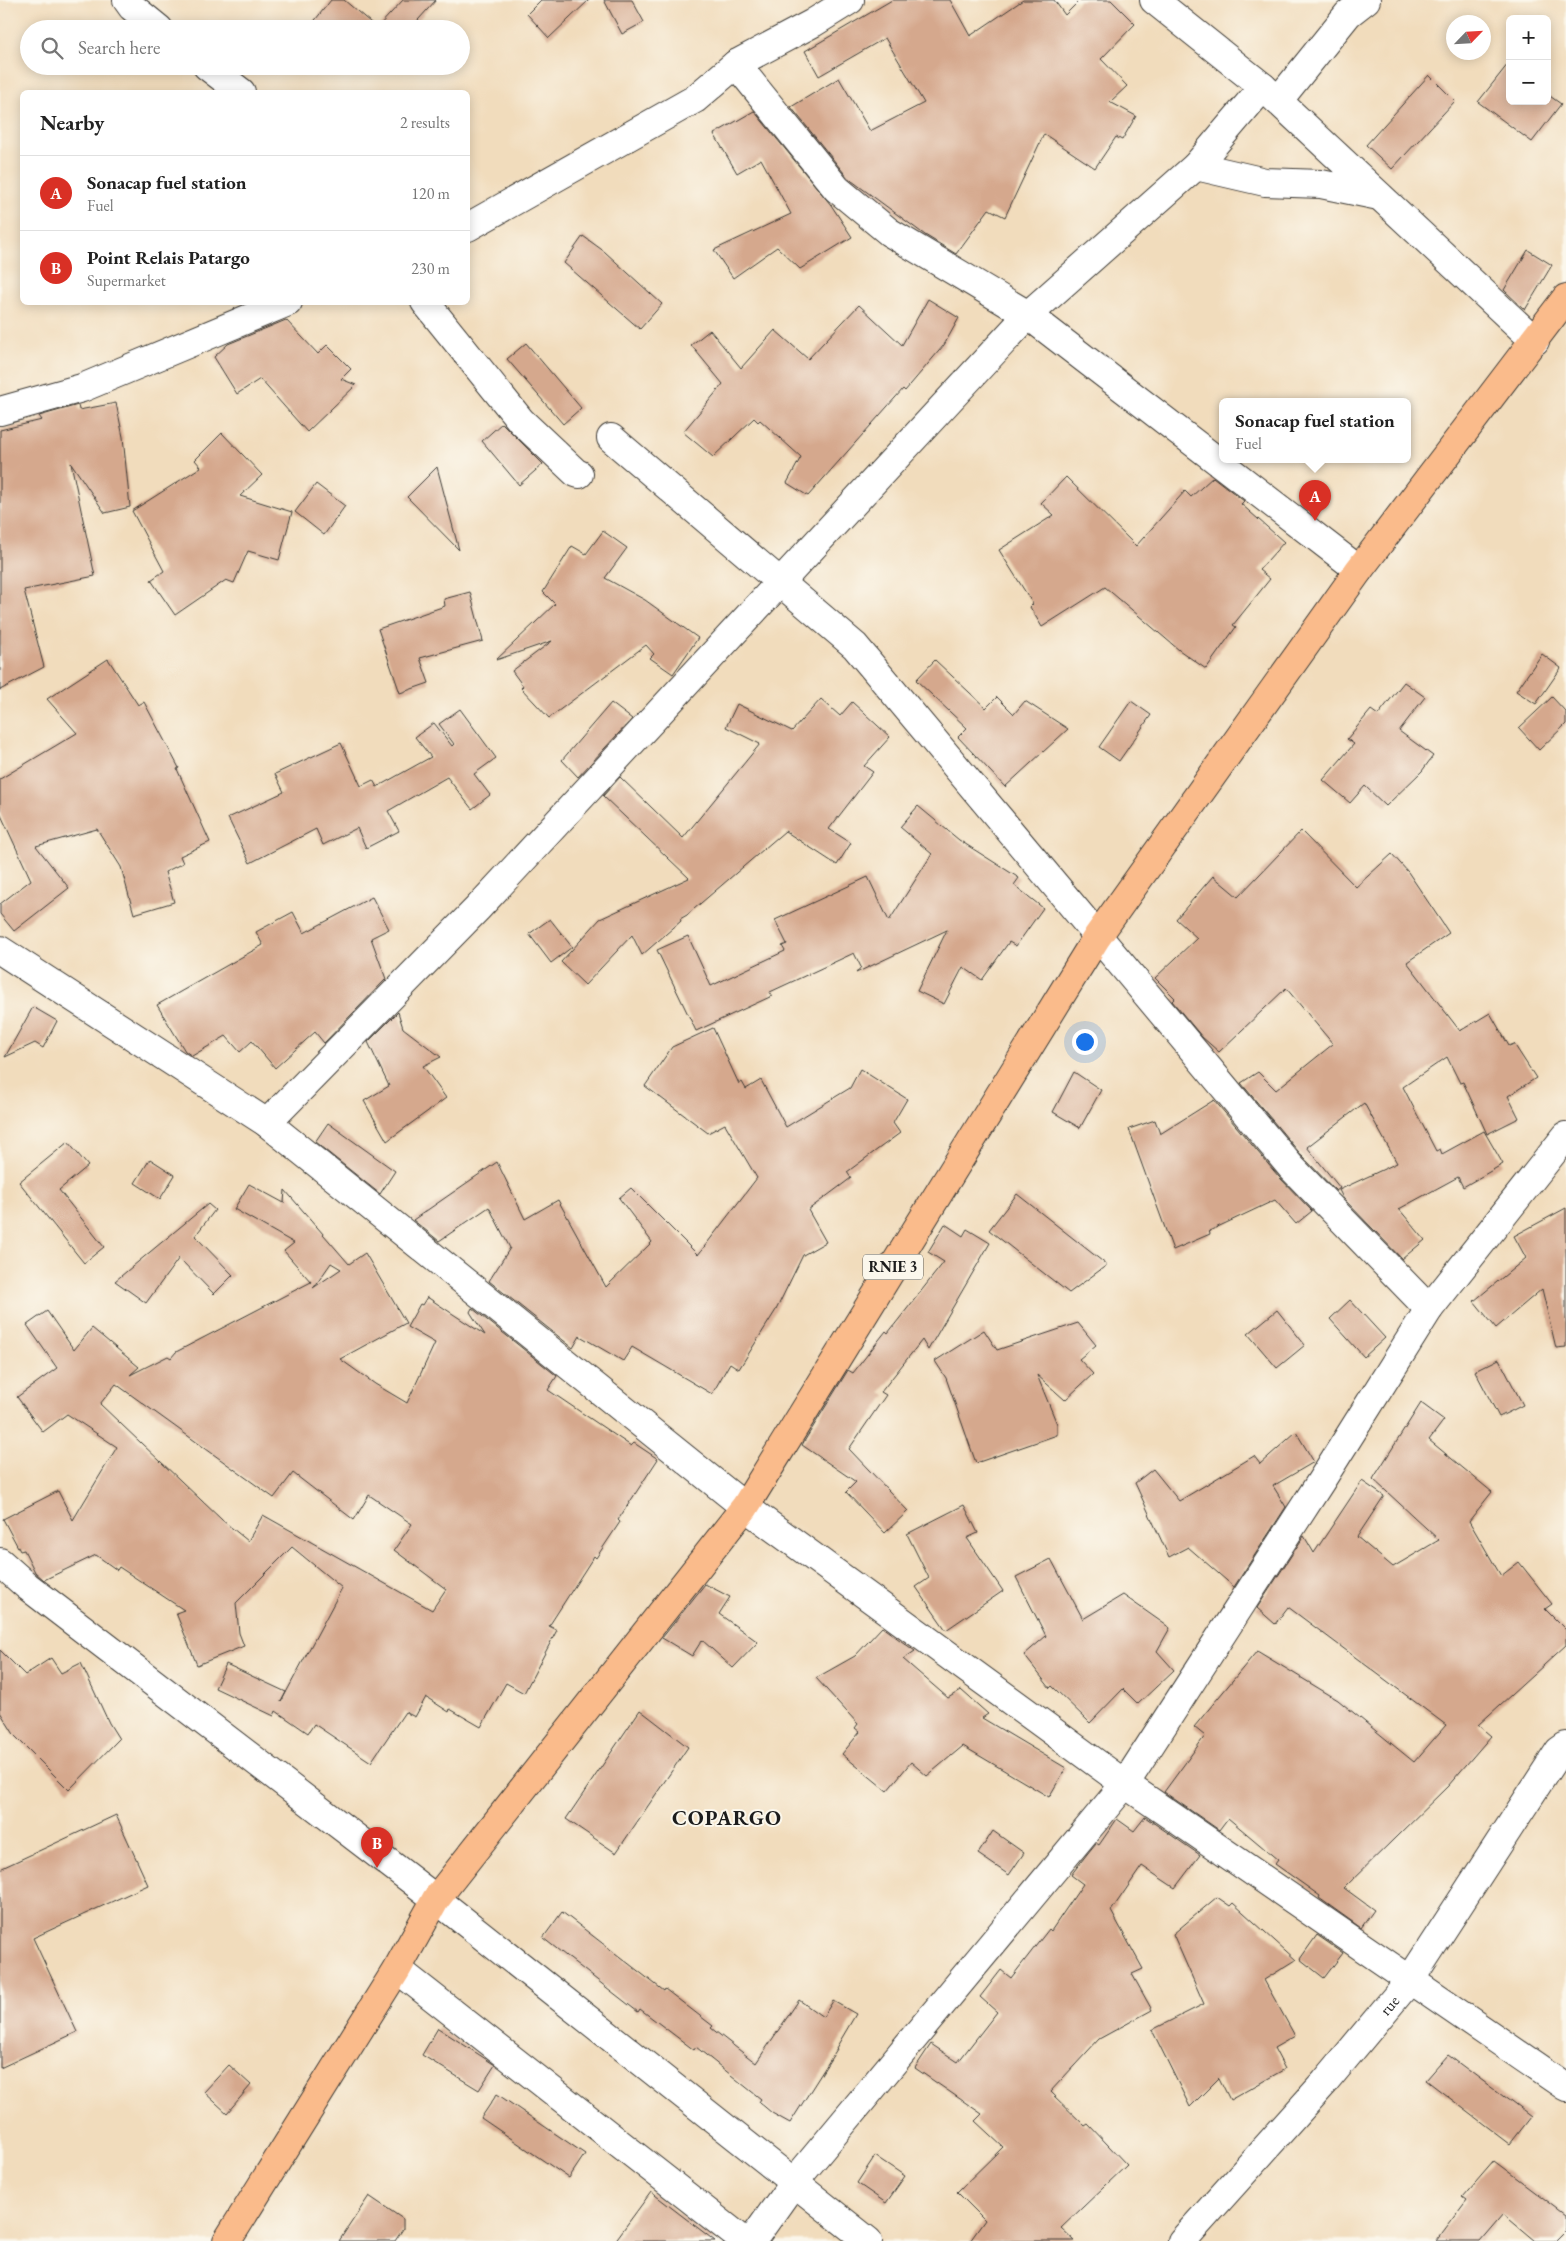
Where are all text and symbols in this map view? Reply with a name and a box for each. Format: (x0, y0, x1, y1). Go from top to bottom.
north arrow (1446, 15, 1491, 60)
map controls (1506, 15, 1551, 105)
button: + (1506, 15, 1551, 60)
search box (20, 20, 470, 75)
icon: search (38, 34, 66, 62)
text: Search here (78, 35, 160, 60)
button: − (1506, 60, 1551, 105)
text: Nearby (40, 109, 104, 136)
text: 2 results (400, 112, 450, 133)
text: Sonacap fuel station (87, 170, 247, 195)
text: A (50, 183, 62, 204)
text: 120 m (411, 183, 450, 204)
text: Fuel (87, 195, 114, 216)
text: Point Relais Patargo (87, 245, 250, 270)
text: B (51, 258, 61, 279)
text: 230 m (411, 258, 450, 279)
text: Supermarket (87, 270, 166, 291)
popup (1219, 398, 1411, 463)
text: Sonacap fuel station (1235, 408, 1395, 433)
text: Fuel (1235, 433, 1262, 454)
pin: A (1299, 480, 1331, 521)
your location (1072, 1029, 1098, 1055)
road number: RNIE 3 (863, 1254, 923, 1280)
district label: COPARGO (672, 1804, 782, 1831)
pin: B (361, 1827, 393, 1868)
street label: rue (1375, 1991, 1404, 2020)

